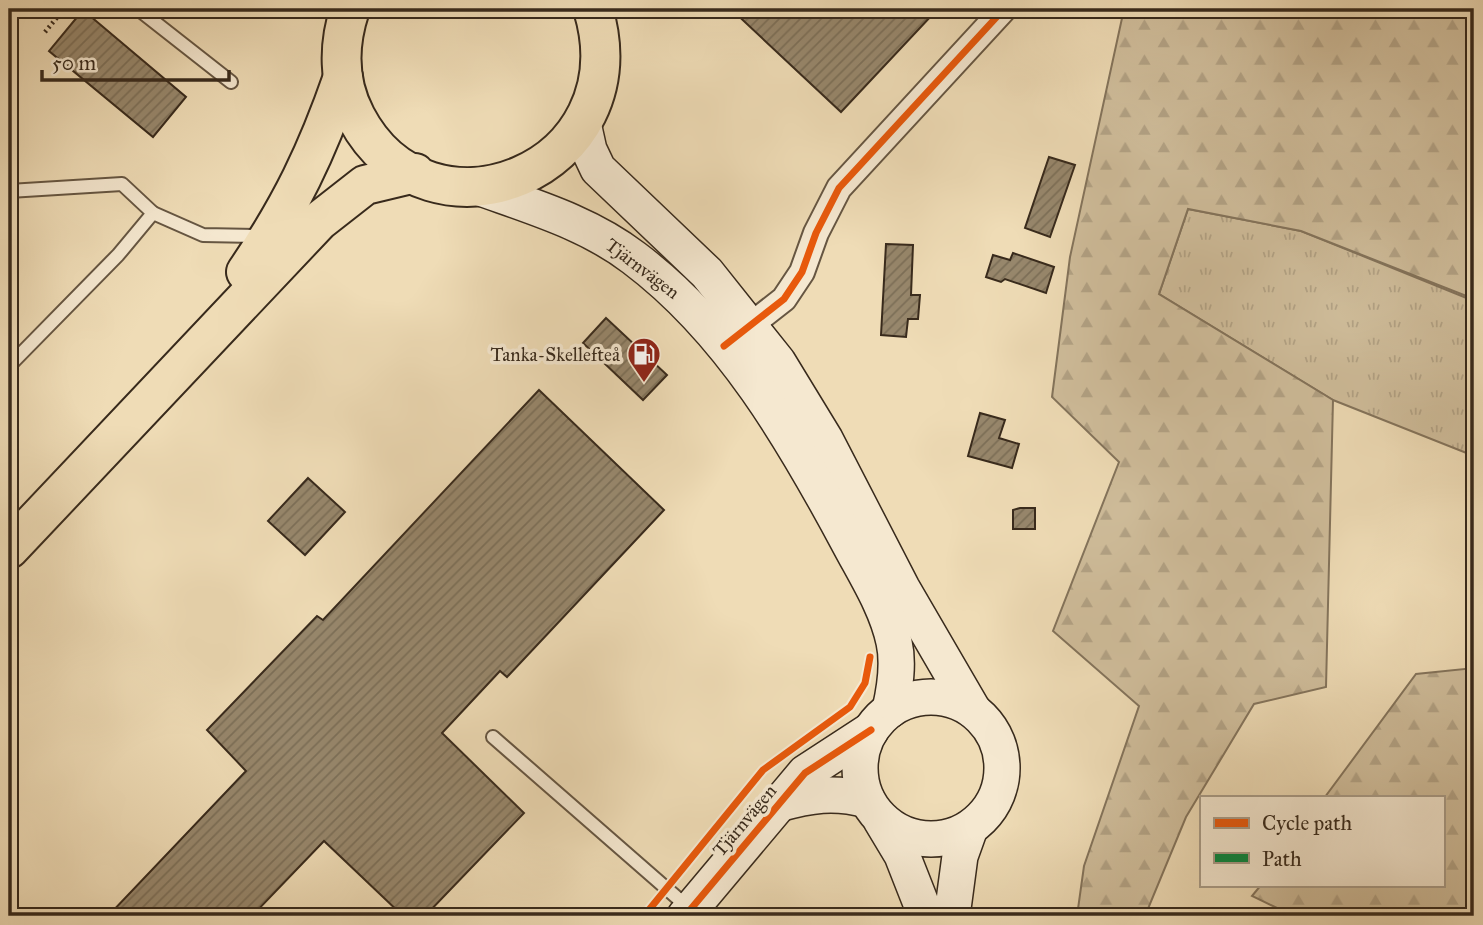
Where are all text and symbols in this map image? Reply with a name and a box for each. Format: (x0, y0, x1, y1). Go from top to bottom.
scale bar (42, 38, 229, 82)
text: 50 m (52, 50, 97, 76)
street label: Tjärnvägen (600, 233, 684, 305)
fuel station icon: Tanka-Skellefteå (625, 335, 663, 384)
place label: Tanka-Skellefteå (490, 343, 621, 366)
street label: Tjärnvägen (708, 780, 782, 862)
legend (1200, 796, 1444, 886)
text: Cycle path (1262, 810, 1353, 836)
text: Path (1262, 846, 1302, 872)

